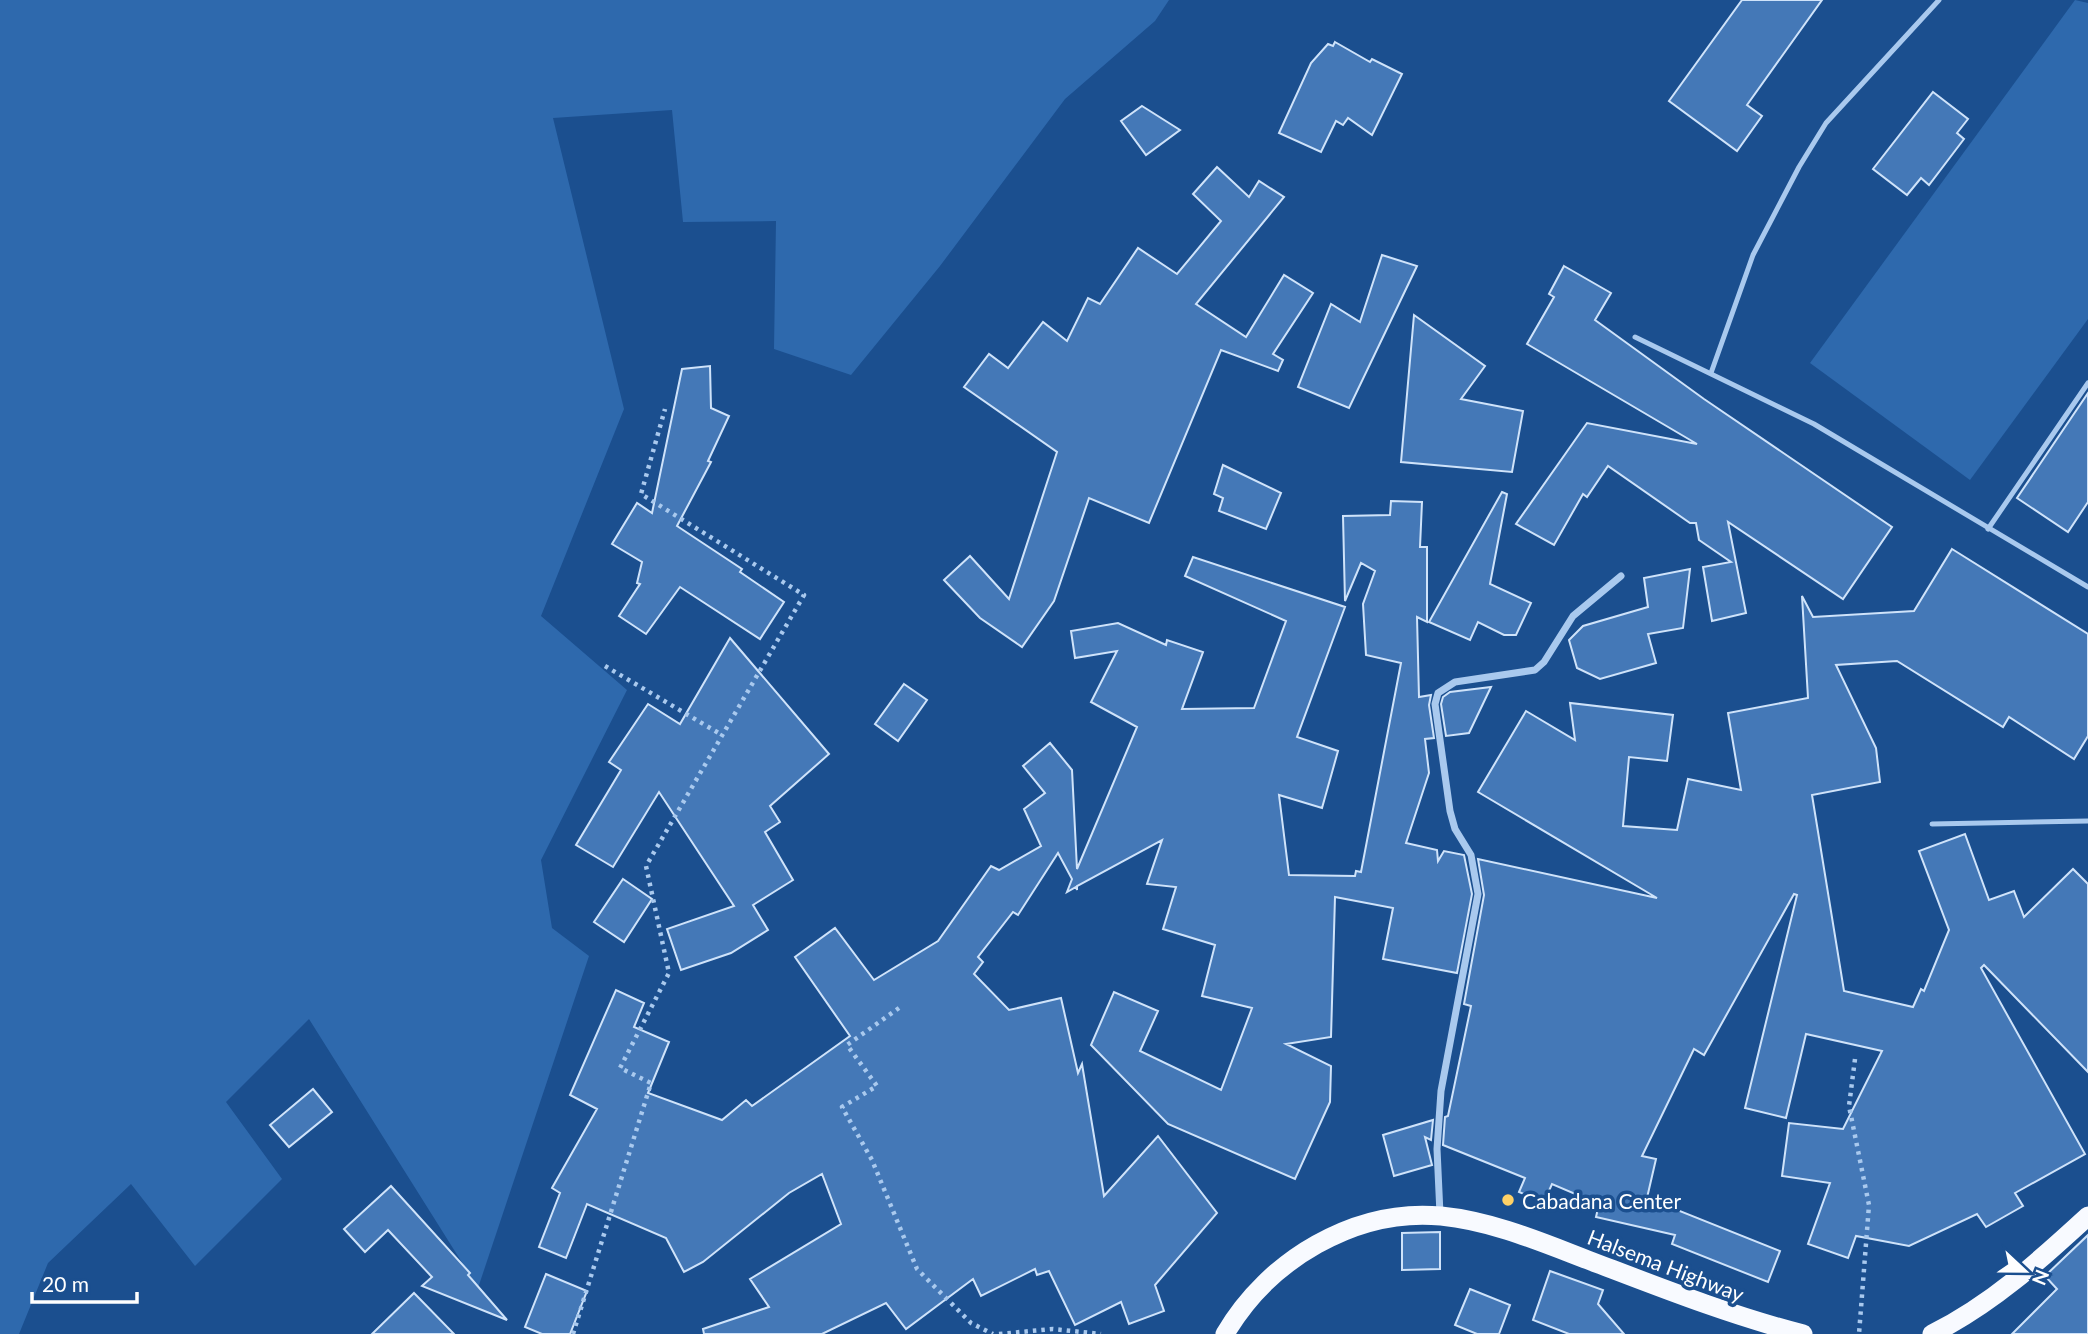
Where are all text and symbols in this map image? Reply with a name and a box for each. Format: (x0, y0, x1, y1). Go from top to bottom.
place label: Cabadana Center (1522, 1188, 1681, 1213)
marker: Cabadana Center (1500, 1192, 1516, 1208)
street label: Halsema Highway (1584, 1224, 1748, 1306)
north arrow (1990, 1236, 2060, 1306)
scale bar (32, 1260, 136, 1304)
text: N (2028, 1266, 2055, 1289)
text: 20 m (42, 1271, 89, 1296)

